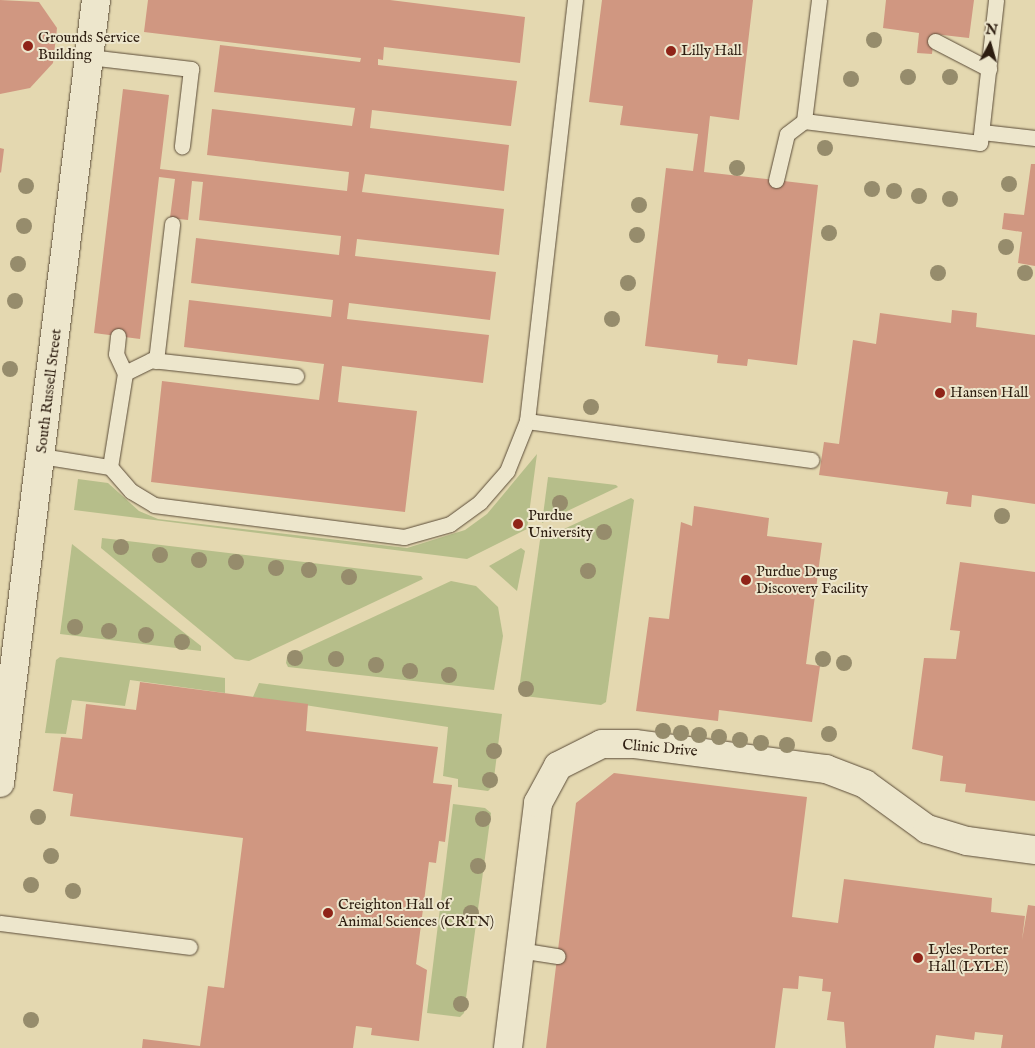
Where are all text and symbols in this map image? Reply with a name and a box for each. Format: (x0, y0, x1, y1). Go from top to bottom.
north arrow (965, 20, 1015, 70)
text: N (985, 20, 999, 40)
place label: Grounds Service Building (38, 28, 140, 63)
marker: Grounds Service Building (22, 40, 34, 52)
place label: Lilly Hall (681, 42, 742, 60)
marker: Lilly Hall (665, 45, 677, 57)
street label: South Russell Street (32, 328, 66, 454)
place label: Hansen Hall (950, 384, 1028, 402)
marker: Hansen Hall (934, 387, 946, 399)
place label: Purdue University (528, 506, 593, 541)
marker: Purdue University (512, 518, 524, 530)
place label: Purdue Drug Discovery Facility (756, 562, 868, 597)
marker: Purdue Drug Discovery Facility (740, 574, 752, 586)
street label: Clinic Drive (622, 736, 698, 760)
place label: Creighton Hall of Animal Sciences (CRTN) (338, 895, 494, 930)
marker: Creighton Hall of Animal Sciences (CRTN) (322, 907, 334, 919)
place label: Lyles-Porter Hall (LYLE) (928, 940, 1008, 975)
marker: Lyles-Porter Hall (LYLE) (912, 952, 924, 964)

